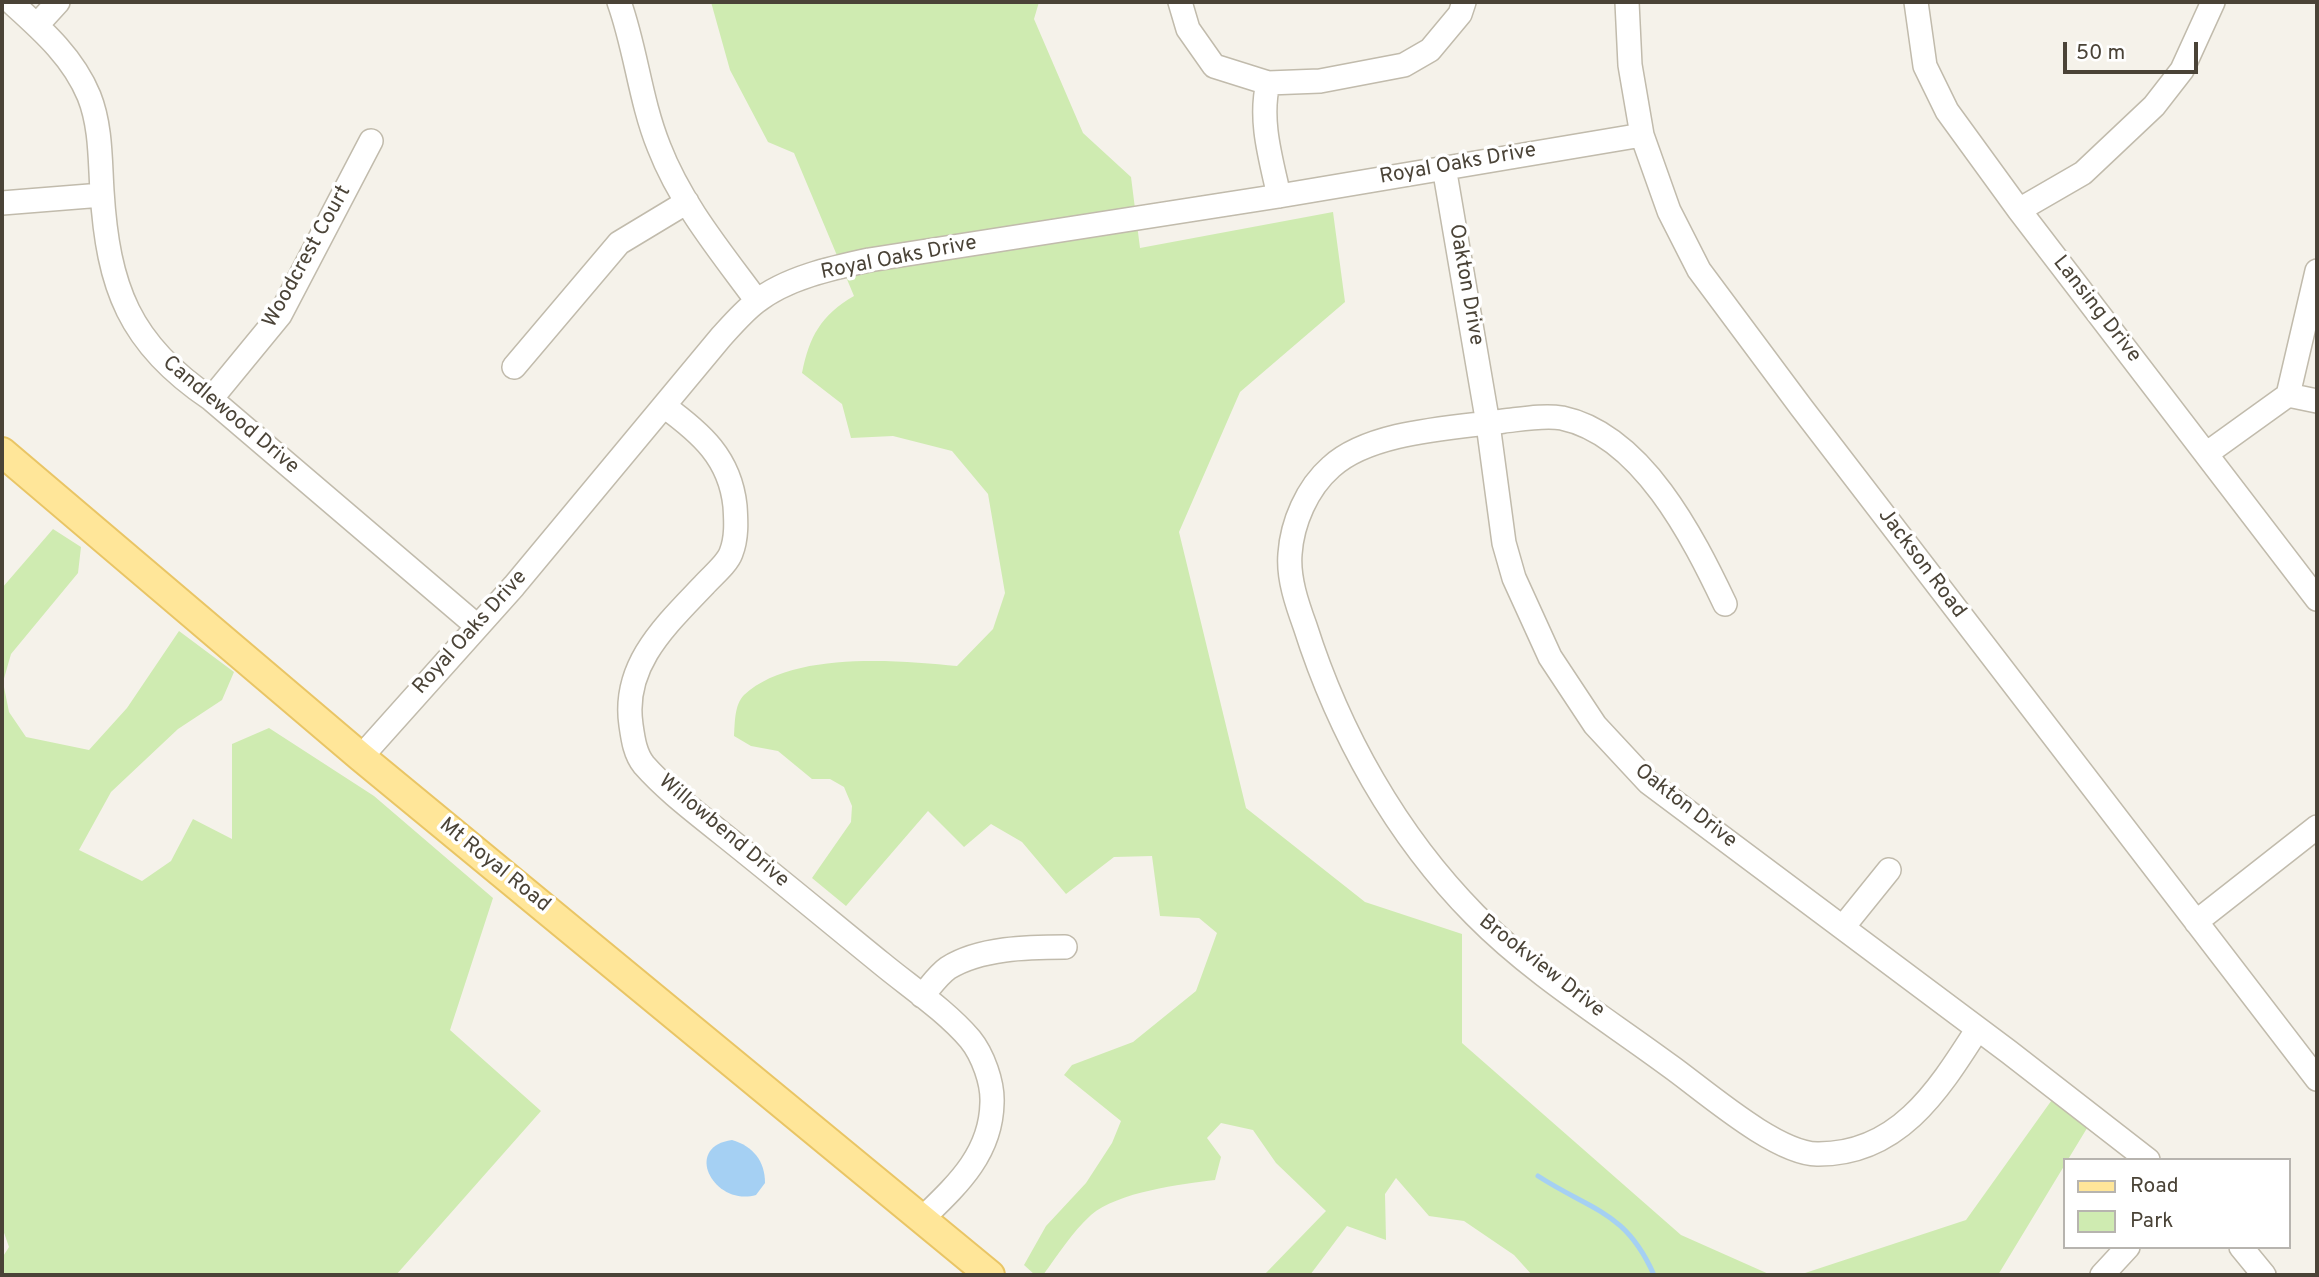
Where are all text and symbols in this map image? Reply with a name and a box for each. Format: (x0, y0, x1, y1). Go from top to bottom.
scale bar (2067, 28, 2202, 72)
text: 50 m (2076, 40, 2125, 67)
street label: Royal Oaks Drive (1378, 139, 1538, 191)
street label: Woodcrest Court (259, 181, 357, 333)
street label: Oakton Drive (1442, 222, 1488, 348)
street label: Royal Oaks Drive (819, 232, 979, 286)
street label: Lansing Drive (2046, 252, 2146, 368)
street label: Candlewood Drive (156, 351, 304, 481)
street label: Jackson Road (1872, 504, 1970, 624)
street label: Royal Oaks Drive (409, 566, 533, 700)
street label: Oakton Drive (1629, 759, 1741, 855)
street label: Willowbend Drive (653, 770, 793, 894)
street label: Mt Royal Road (433, 814, 555, 918)
street label: Brookview Drive (1473, 910, 1609, 1024)
legend (2064, 1158, 2291, 1249)
text: Road (2130, 1173, 2179, 1200)
text: Park (2130, 1208, 2173, 1235)

